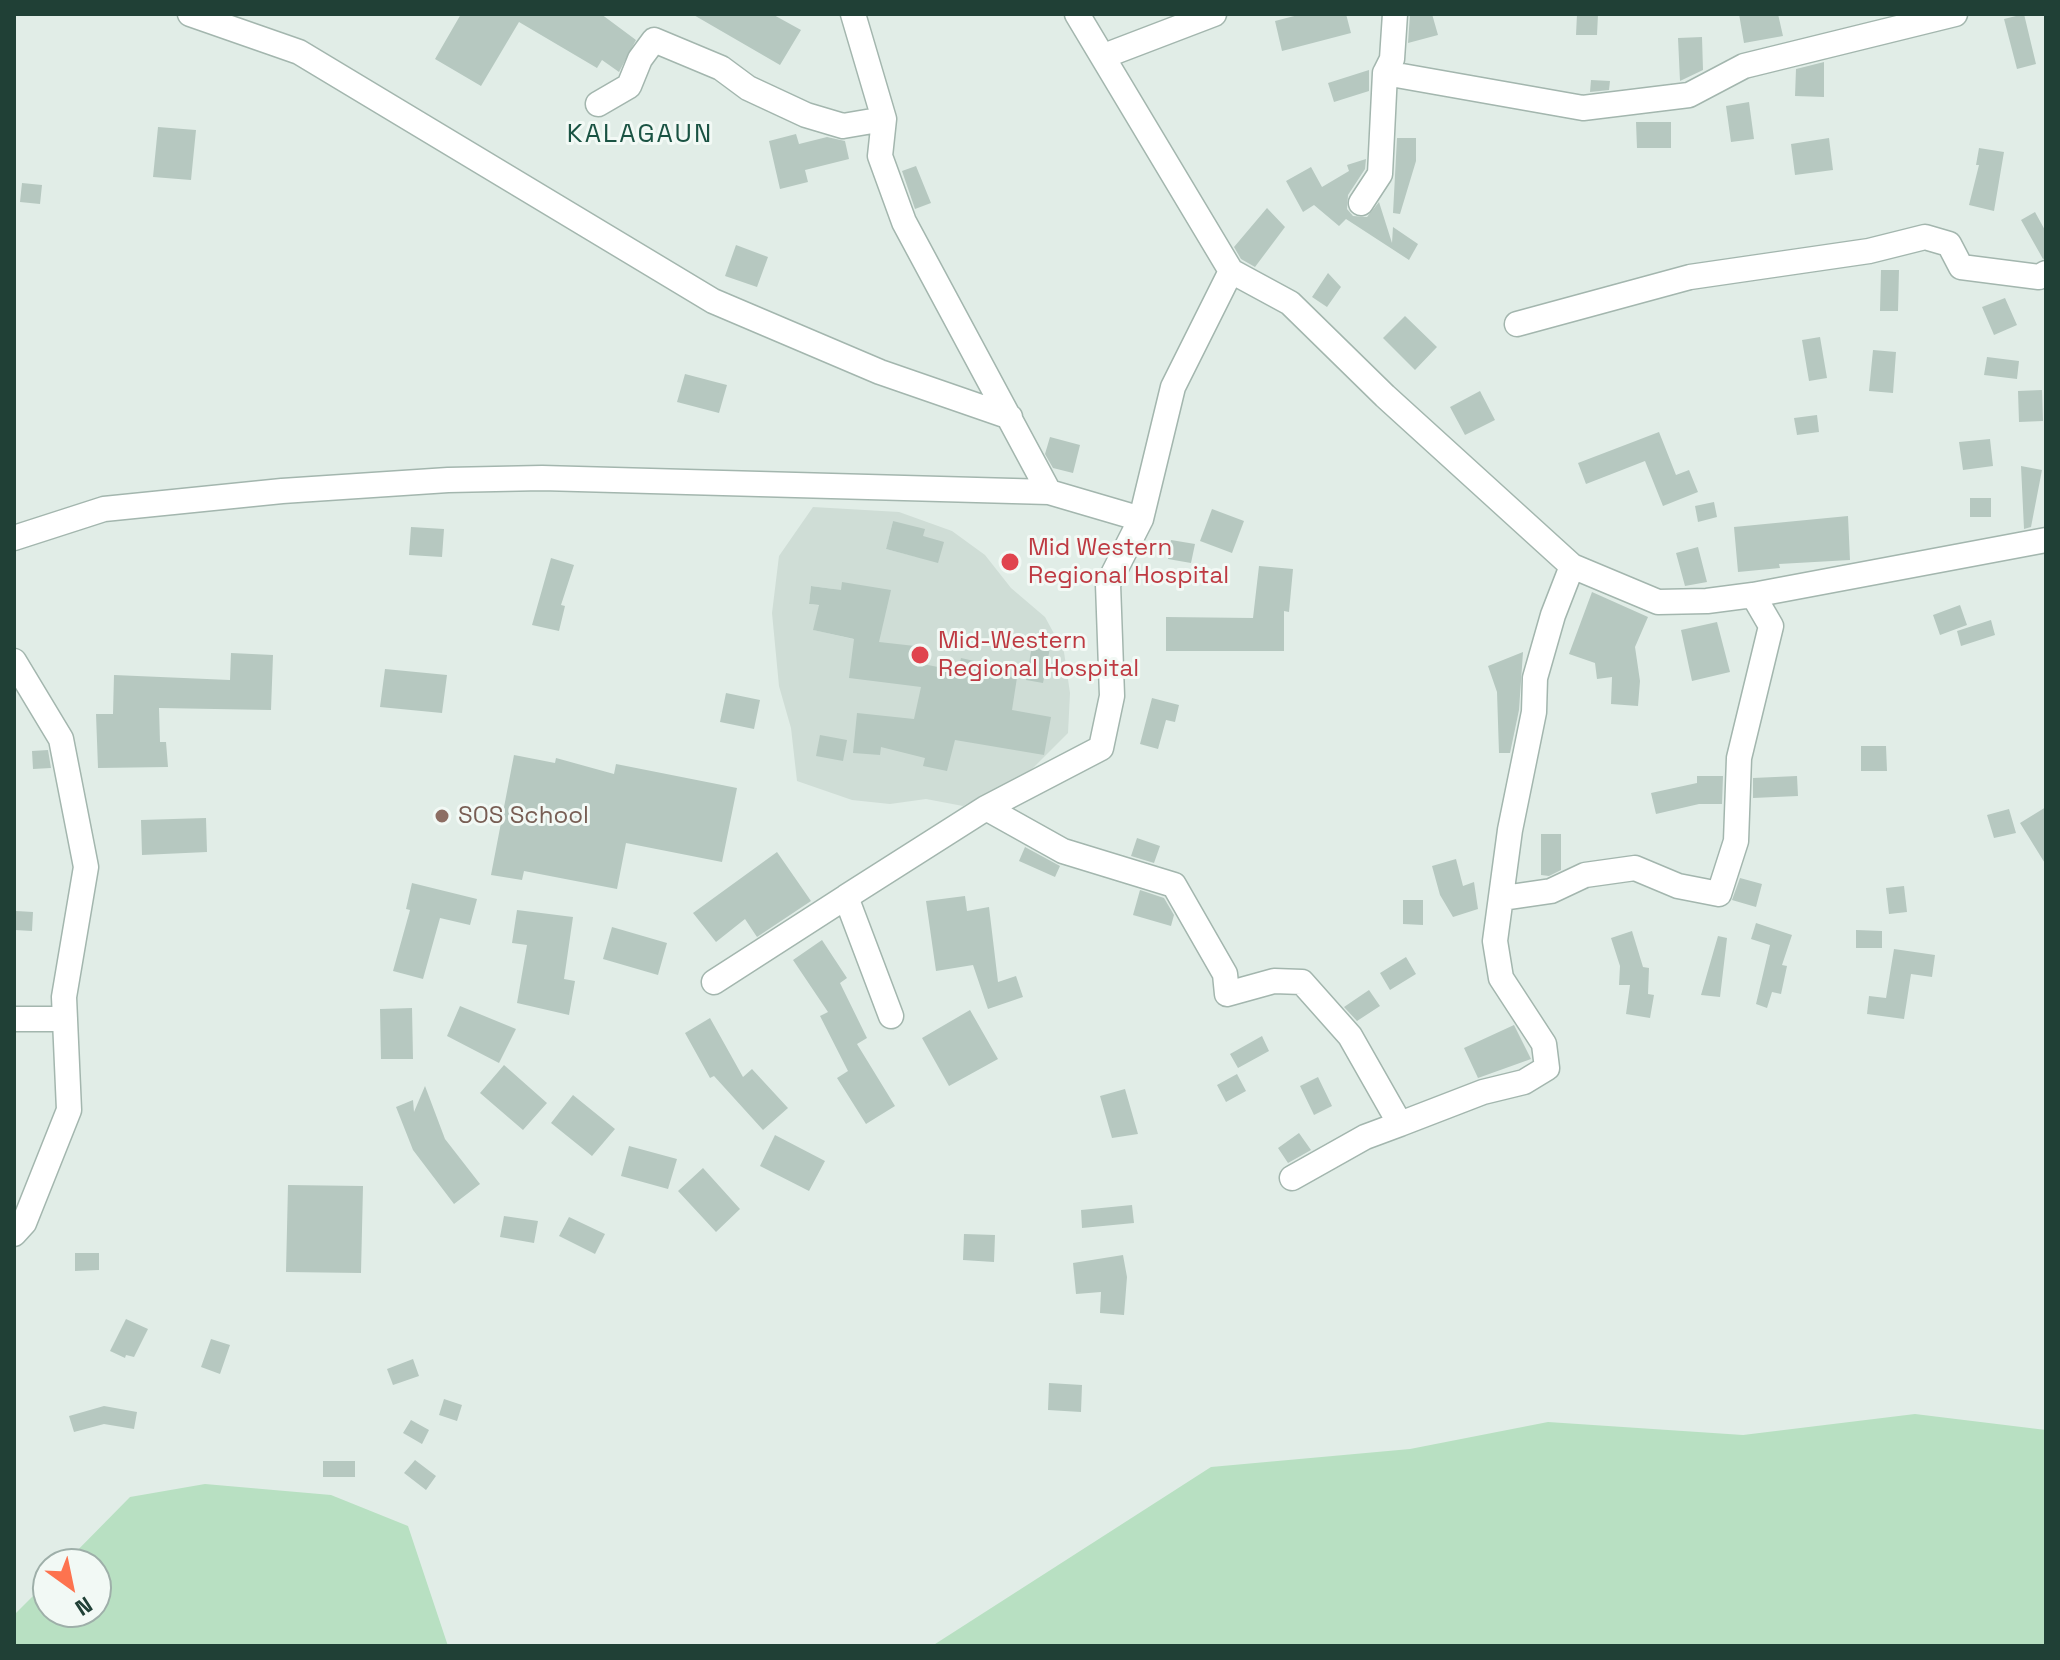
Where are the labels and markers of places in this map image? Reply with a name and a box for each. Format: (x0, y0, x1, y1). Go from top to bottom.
place label: Mid Western Regional Hospital (1028, 534, 1229, 590)
marker: Mid Western Regional Hospital (999, 551, 1021, 573)
place label: Mid-Western Regional Hospital (938, 627, 1139, 683)
marker: Mid-Western Regional Hospital (909, 644, 931, 666)
place label: SOS School (458, 802, 589, 830)
marker: SOS School (433, 807, 451, 825)

